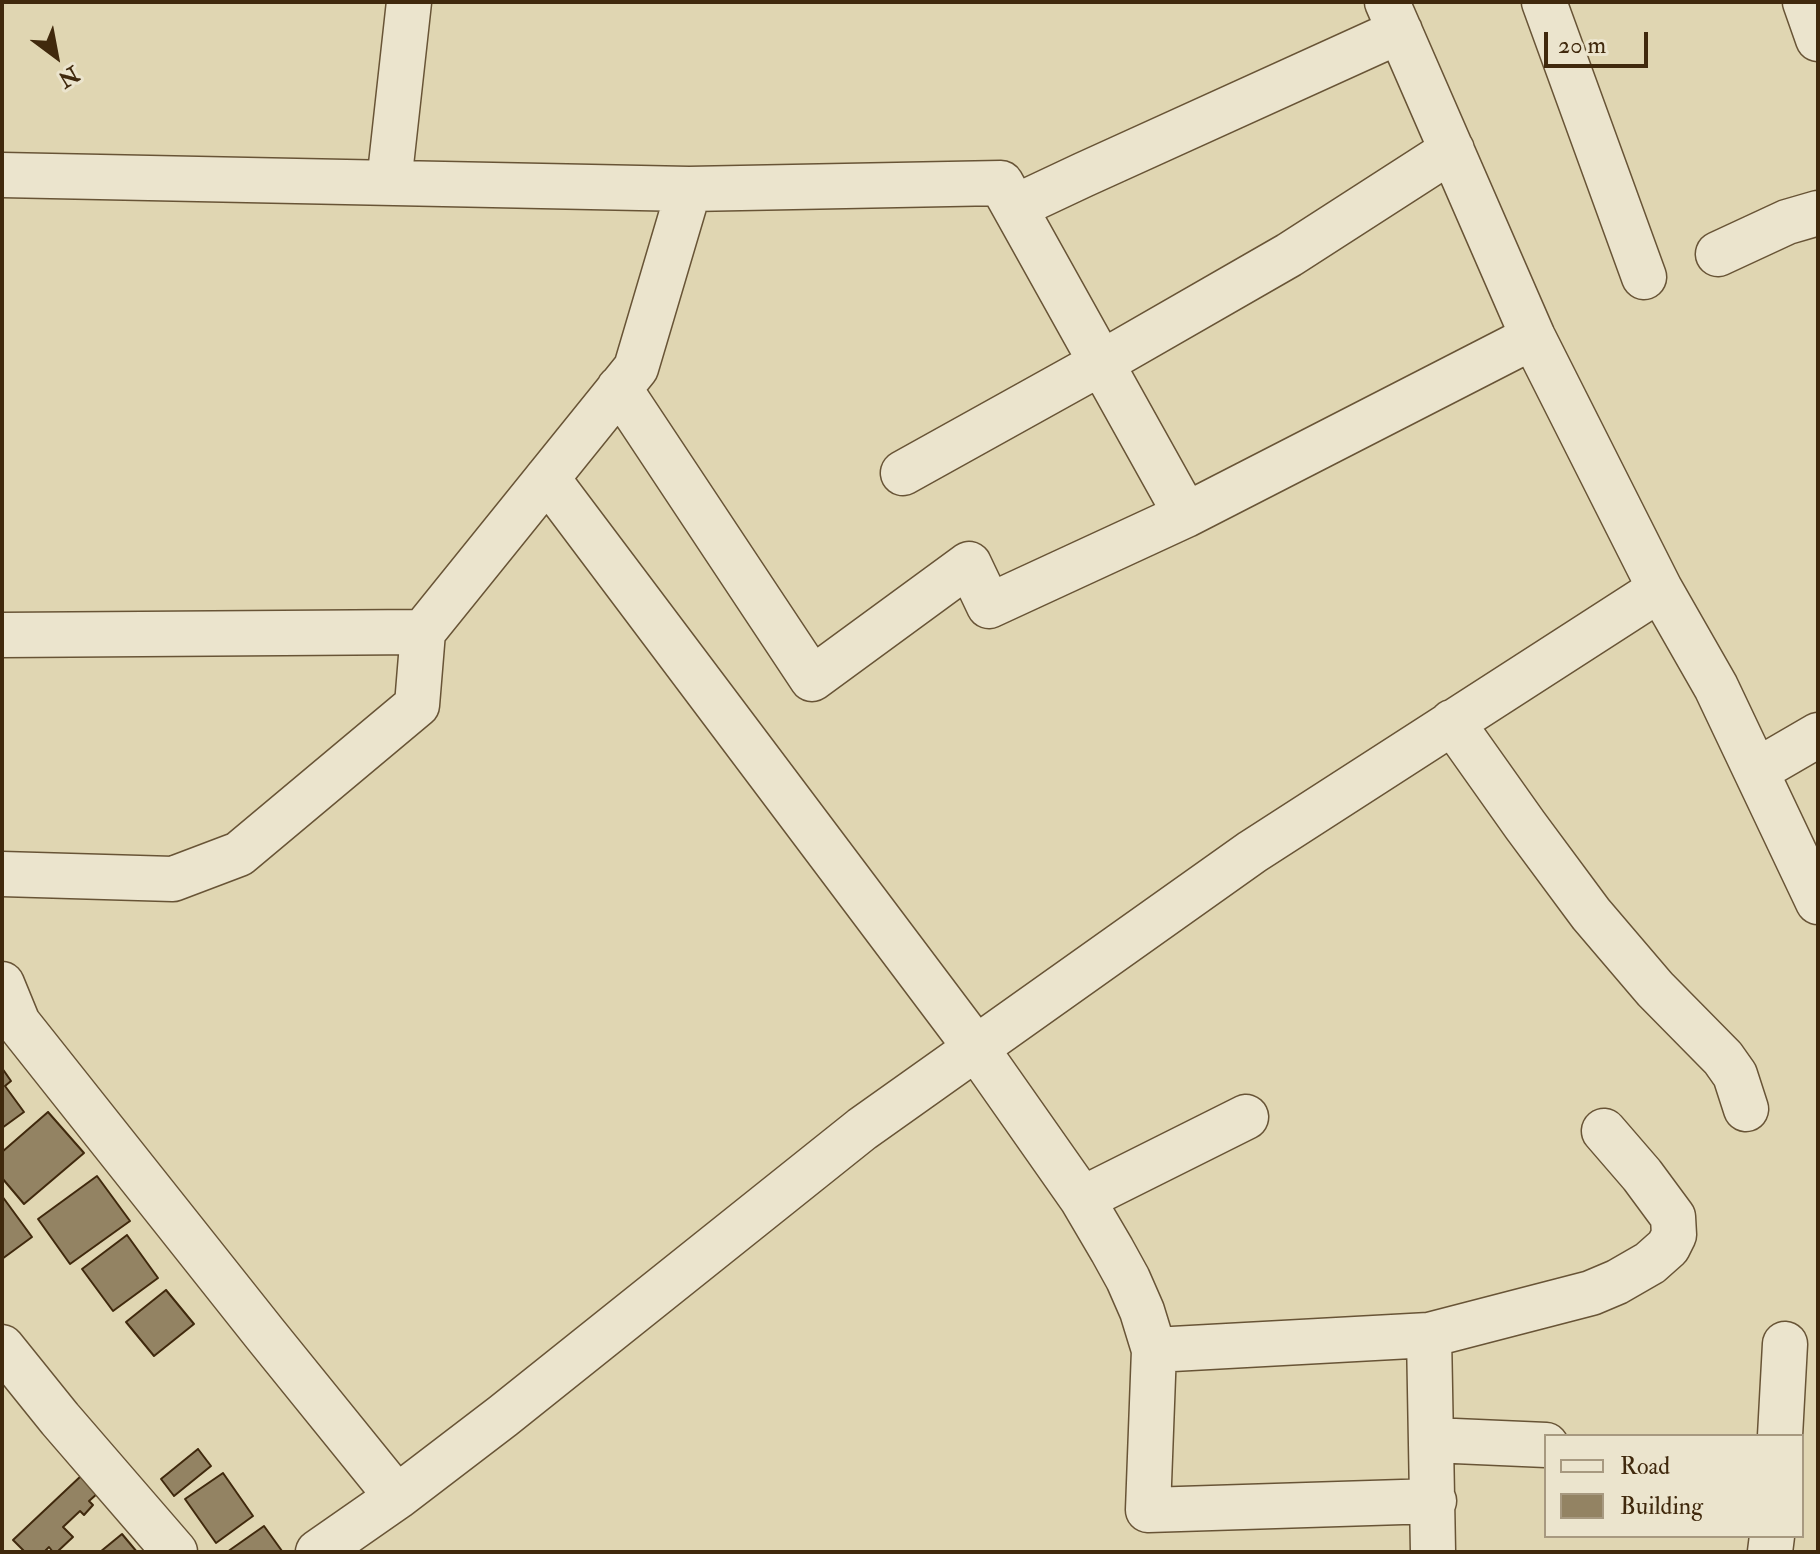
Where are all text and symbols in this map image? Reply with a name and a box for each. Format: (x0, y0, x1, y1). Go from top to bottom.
north arrow (16, 16, 96, 96)
scale bar (1548, 16, 1652, 66)
text: 20 m (1558, 30, 1606, 61)
text: N (53, 59, 84, 93)
legend (1544, 1434, 1804, 1538)
text: Road (1620, 1451, 1670, 1482)
text: Building (1620, 1491, 1703, 1522)

